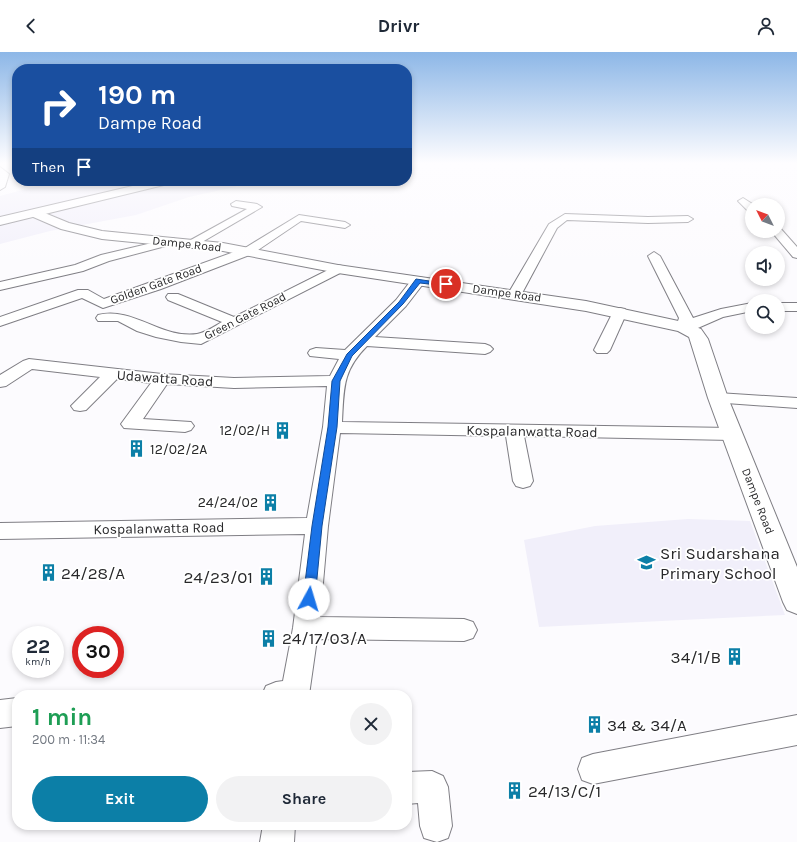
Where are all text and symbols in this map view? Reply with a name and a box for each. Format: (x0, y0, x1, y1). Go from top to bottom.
icon: back (20, 15, 42, 37)
text: Drivr (378, 15, 419, 37)
icon: person (755, 15, 777, 37)
text: 190 m (98, 78, 176, 111)
icon: right (32, 80, 84, 132)
text: Dampe Road (98, 112, 202, 134)
icon: arrive (73, 156, 95, 178)
text: Then (32, 158, 65, 176)
north arrow (745, 198, 785, 238)
map controls (745, 198, 785, 334)
street label: Dampe Road (152, 233, 222, 255)
button: sound (745, 246, 785, 286)
street label: Golden Gate Road (108, 261, 204, 307)
pin (429, 267, 463, 301)
icon: arrive (435, 273, 457, 295)
street label: Dampe Road (472, 281, 542, 305)
street label: Green Gate Road (202, 289, 288, 343)
button: search (745, 294, 785, 334)
street label: Udawatta Road (116, 367, 214, 390)
building icon: 12/02/H (273, 420, 293, 440)
place label: 12/02/H (219, 422, 270, 439)
street label: Kospalanwatta Road (466, 422, 598, 441)
building icon: 12/02/2A (127, 439, 147, 459)
place label: 12/02/2A (150, 441, 207, 458)
street label: Dampe Road (739, 466, 777, 536)
building icon: 24/24/02 (261, 492, 281, 512)
place label: 24/24/02 (198, 494, 258, 511)
street label: Kospalanwatta Road (93, 519, 225, 538)
place label: Sri Sudarshana Primary School (660, 543, 780, 583)
school or university icon: Sri Sudarshana Primary School (637, 553, 657, 573)
building icon: 24/28/A (38, 563, 58, 583)
place label: 24/28/A (61, 563, 125, 583)
place label: 24/23/01 (183, 567, 253, 587)
building icon: 24/23/01 (256, 567, 276, 587)
position arrow (288, 578, 330, 620)
speed limit sign: 30 (72, 626, 124, 678)
building icon: 24/17/03/A (259, 628, 279, 648)
place label: 24/17/03/A (282, 628, 367, 648)
text: 22 (26, 635, 50, 658)
place label: 34/1/B (671, 647, 721, 667)
building icon: 34/1/B (724, 647, 744, 667)
text: km/h (25, 656, 51, 668)
text: 1 min (32, 703, 92, 731)
button: close (350, 703, 392, 745)
building icon: 34 & 34/A (584, 715, 604, 735)
place label: 34 & 34/A (607, 715, 687, 735)
text: 200 m · 11:34 (32, 732, 105, 747)
button: Exit (32, 776, 208, 822)
button: Share (216, 776, 392, 822)
building icon: 24/13/C/1 (505, 781, 525, 801)
place label: 24/13/C/1 (528, 781, 601, 801)

